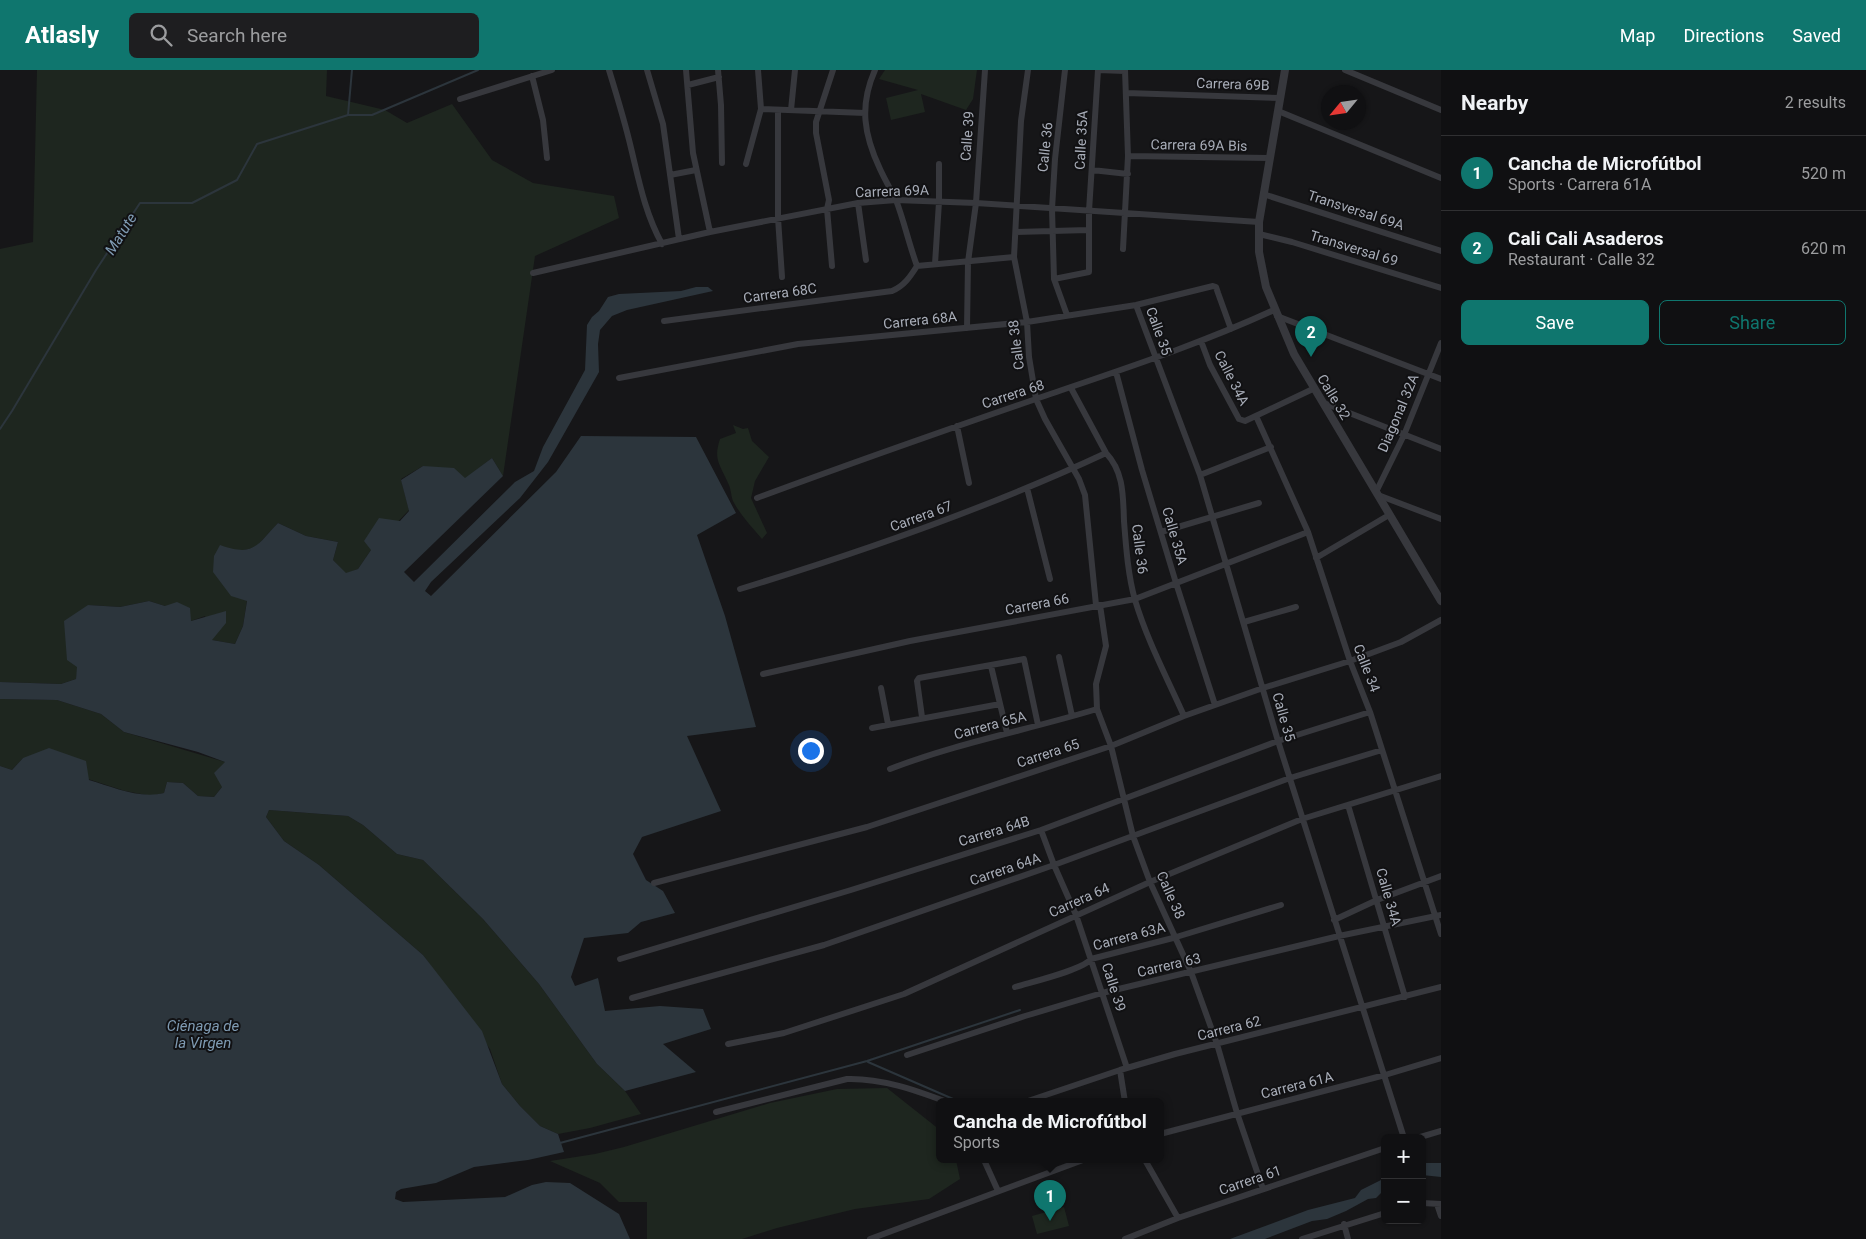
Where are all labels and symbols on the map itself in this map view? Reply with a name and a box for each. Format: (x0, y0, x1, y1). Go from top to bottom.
street label: Carrera 69B (1196, 75, 1270, 93)
north arrow (1321, 85, 1366, 130)
street label: Calle 39 (957, 110, 977, 162)
street label: Calle 35A (1071, 110, 1091, 170)
street label: Calle 36 (1034, 121, 1056, 173)
street label: Carrera 69A Bis (1150, 136, 1248, 154)
street label: Carrera 69A (855, 182, 929, 200)
street label: Transversal 69A (1306, 187, 1406, 233)
water label: Matute (101, 210, 141, 258)
street label: Transversal 69 (1308, 227, 1400, 269)
street label: Carrera 68C (742, 280, 818, 306)
street label: Calle 35 (1143, 305, 1175, 357)
street label: Carrera 68A (882, 308, 958, 332)
pin: 2 (1295, 316, 1327, 357)
street label: Calle 38 (1005, 319, 1027, 371)
street label: Calle 34A (1211, 348, 1253, 408)
street label: Calle 32 (1314, 371, 1354, 423)
street label: Diagonal 32A (1374, 372, 1422, 454)
street label: Carrera 68 (980, 376, 1046, 412)
street label: Carrera 67 (888, 497, 954, 535)
street label: Calle 35A (1159, 505, 1191, 567)
street label: Calle 36 (1129, 523, 1151, 575)
street label: Carrera 66 (1004, 590, 1070, 618)
street label: Calle 34 (1351, 642, 1384, 694)
street label: Calle 35 (1269, 691, 1299, 743)
street label: Carrera 65A (952, 708, 1028, 742)
street label: Carrera 65 (1015, 735, 1081, 771)
your location (798, 738, 824, 764)
street label: Carrera 64B (957, 813, 1031, 849)
street label: Carrera 64A (967, 849, 1043, 889)
street label: Calle 34A (1373, 866, 1405, 928)
street label: Calle 38 (1153, 869, 1189, 921)
street label: Carrera 64 (1046, 879, 1112, 920)
street label: Carrera 63A (1091, 919, 1167, 953)
street label: Carrera 63 (1136, 950, 1202, 980)
street label: Calle 39 (1099, 961, 1129, 1013)
street label: Carrera 62 (1196, 1012, 1262, 1044)
water label: Ciénaga de la Virgen (167, 1017, 239, 1052)
street label: Carrera 61A (1259, 1068, 1335, 1102)
street label: Carrera 61 (1217, 1162, 1283, 1198)
pin: 1 (1034, 1180, 1066, 1221)

